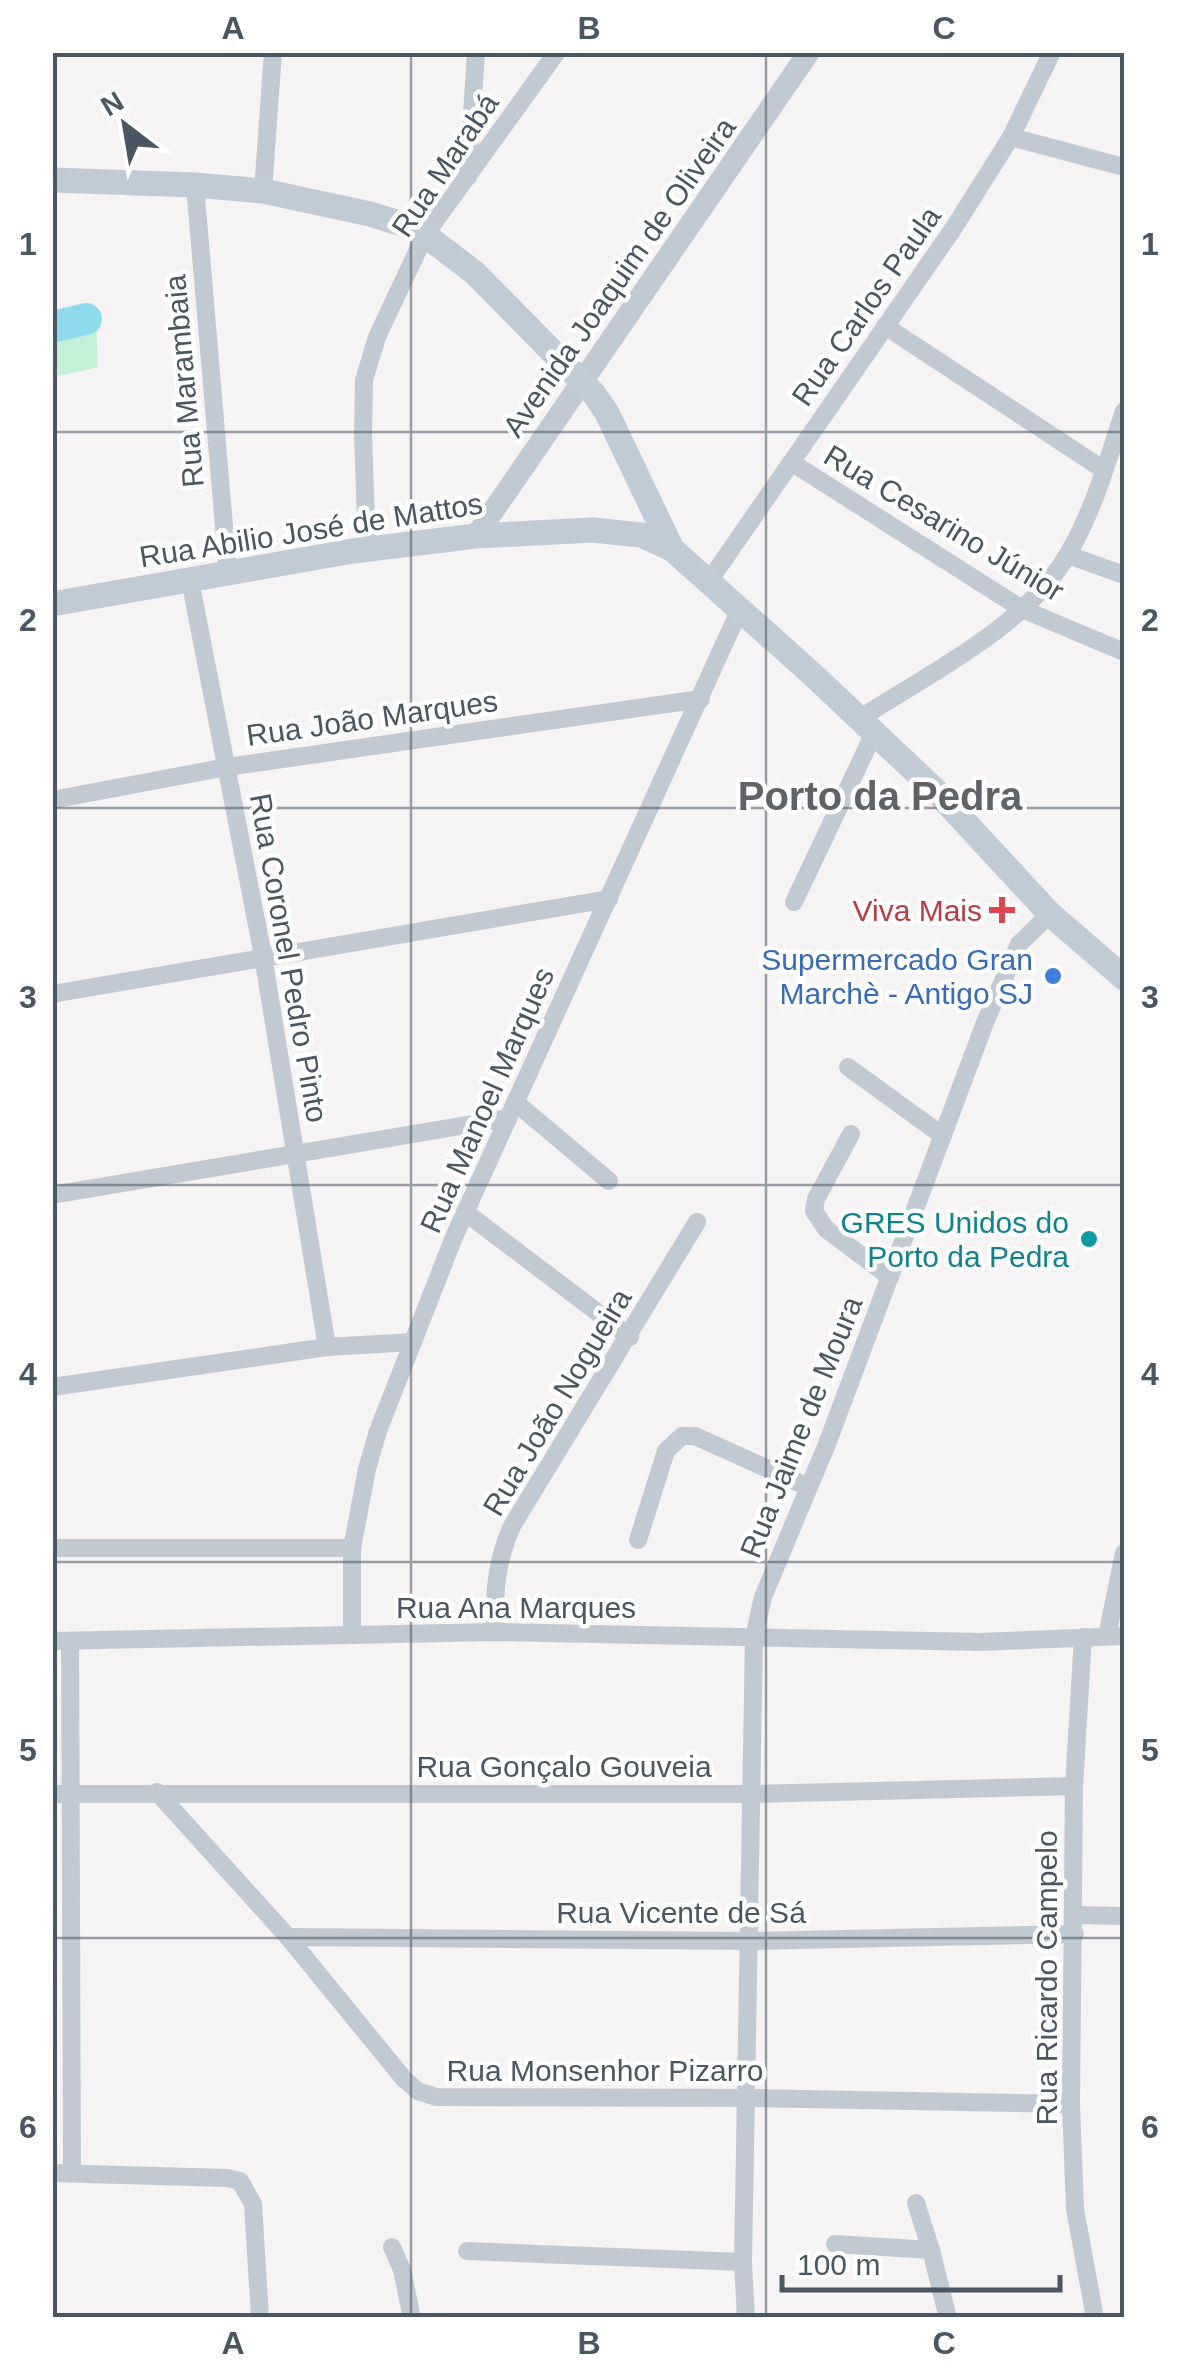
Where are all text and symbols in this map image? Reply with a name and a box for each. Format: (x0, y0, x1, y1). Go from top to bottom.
text: A (221, 10, 245, 46)
text: B (577, 10, 601, 46)
text: C (932, 10, 956, 46)
north arrow (75, 75, 175, 175)
text: N (96, 86, 129, 122)
street label: Rua Marabá (385, 87, 505, 243)
street label: Avenida Joaquim de Oliveira (496, 111, 742, 443)
street label: Rua Carlos Paula (785, 200, 947, 412)
text: 1 (19, 226, 37, 262)
text: 1 (1141, 226, 1159, 262)
street label: Rua Marambaia (158, 273, 210, 489)
street label: Rua Cesarino Júnior (818, 438, 1070, 608)
street label: Rua Abilio José de Mattos (137, 487, 485, 573)
text: 2 (19, 602, 37, 638)
text: 2 (1141, 602, 1159, 638)
street label: Rua João Marques (244, 684, 500, 752)
district label: Porto da Pedra (738, 774, 1023, 818)
street label: Rua Coronel Pedro Pinto (244, 791, 334, 1125)
place label: Viva Mais (853, 894, 982, 927)
marker: Viva Mais (991, 899, 1013, 921)
place label: Supermercado Gran Marchè - Antigo SJ (761, 943, 1033, 1010)
street label: Rua Manoel Marques (414, 962, 560, 1238)
marker: Supermercado Gran Marchè - Antigo SJ (1042, 965, 1064, 987)
text: 3 (19, 979, 37, 1015)
text: 3 (1141, 979, 1159, 1015)
place label: GRES Unidos do Porto da Pedra (841, 1206, 1069, 1273)
marker: GRES Unidos do Porto da Pedra (1078, 1228, 1100, 1250)
street label: Rua João Nogueira (476, 1282, 638, 1521)
street label: Rua Jaime de Moura (734, 1291, 869, 1562)
text: 4 (19, 1356, 37, 1392)
text: 4 (1141, 1356, 1159, 1392)
street label: Rua Ana Marques (396, 1591, 636, 1624)
text: 5 (19, 1732, 37, 1768)
text: 5 (1141, 1732, 1159, 1768)
street label: Rua Gonçalo Gouveia (416, 1750, 712, 1783)
street label: Rua Ricardo Campelo (1030, 1830, 1063, 2126)
street label: Rua Vicente de Sá (556, 1896, 806, 1929)
street label: Rua Monsenhor Pizarro (447, 2054, 763, 2087)
text: 6 (19, 2109, 37, 2145)
text: 6 (1141, 2109, 1159, 2145)
scale bar (782, 2230, 1060, 2292)
text: 100 m (797, 2248, 880, 2281)
text: A (221, 2325, 245, 2361)
text: B (577, 2325, 601, 2361)
text: C (932, 2325, 956, 2361)

